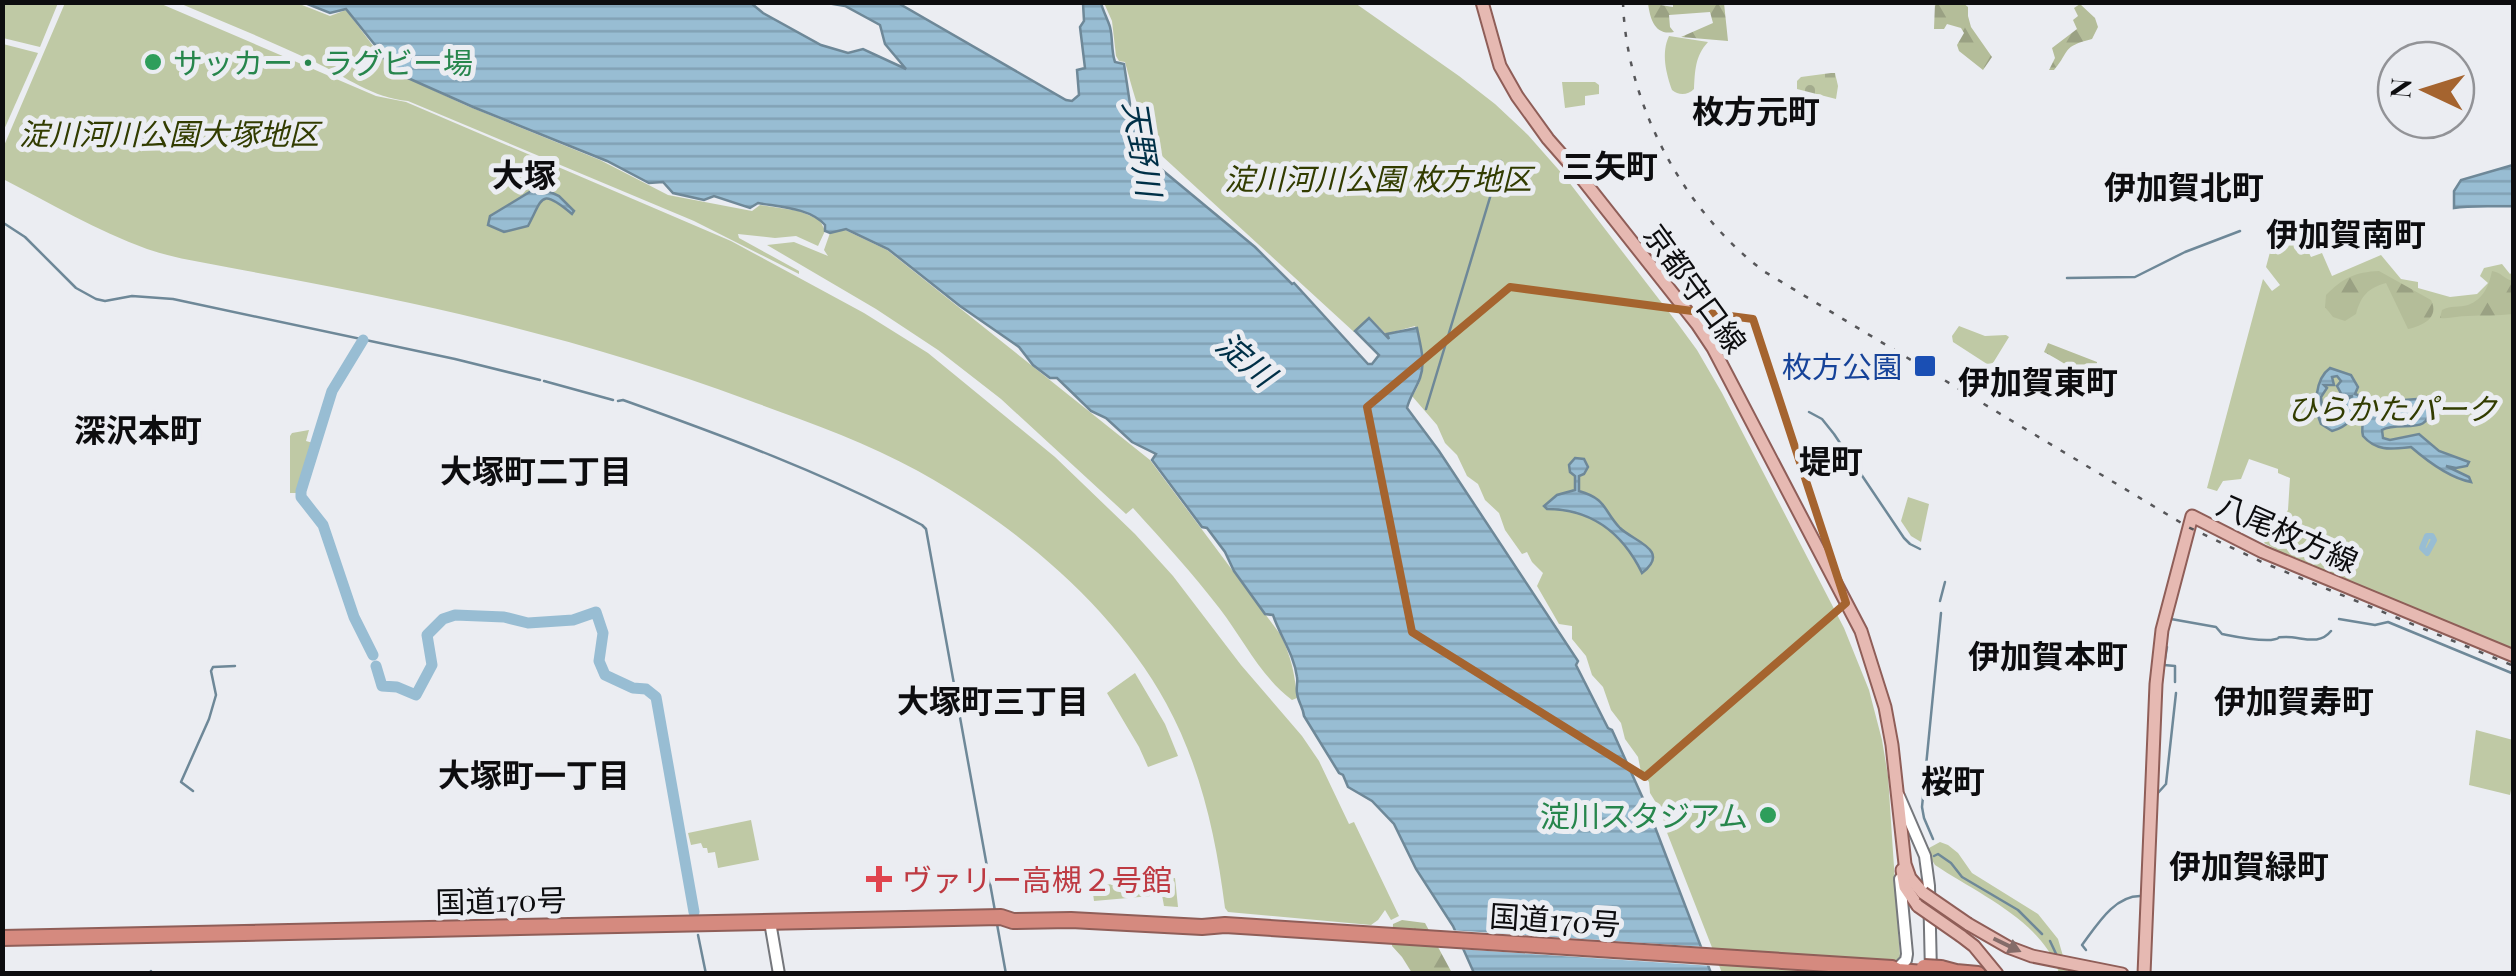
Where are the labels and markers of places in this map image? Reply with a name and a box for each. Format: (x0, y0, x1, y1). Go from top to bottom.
place label: サッカー・ラグビー場 (173, 42, 473, 82)
marker: サッカー・ラグビー場 (142, 51, 164, 73)
place label: 枚方公園 (1782, 346, 1902, 386)
marker: 枚方公園 (1912, 353, 1938, 379)
place label: 淀川スタジアム (1540, 795, 1748, 835)
marker: 淀川スタジアム (1757, 804, 1779, 826)
place label: ヴァリー高槻２号館 (902, 859, 1172, 899)
marker: ヴァリー高槻２号館 (866, 866, 892, 892)

